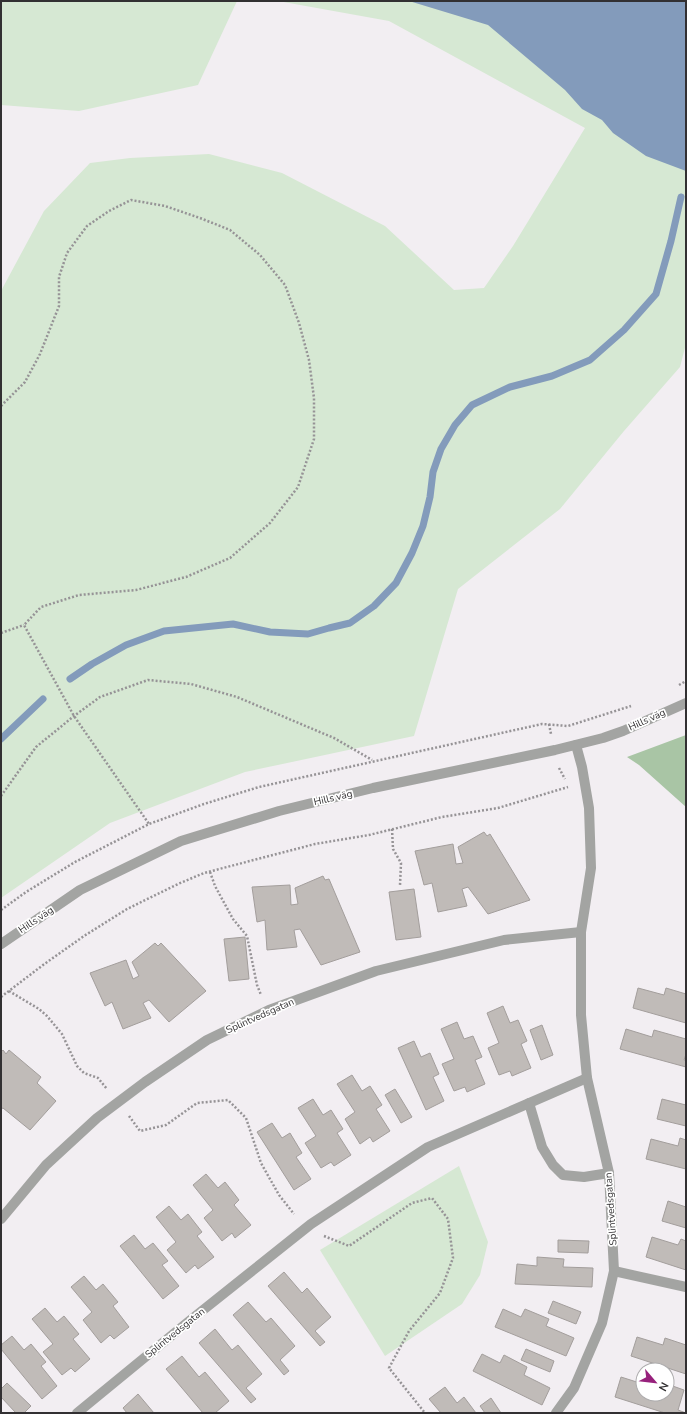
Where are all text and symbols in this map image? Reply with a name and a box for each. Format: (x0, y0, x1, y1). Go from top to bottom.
street label: Hills väg (626, 706, 668, 734)
street label: Hills väg (312, 787, 354, 809)
street label: Hills väg (16, 903, 56, 937)
street label: Splintvedsgatan (224, 995, 296, 1037)
street label: Splintvedsgatan (601, 1172, 621, 1246)
street label: Splintvedsgatan (142, 1305, 208, 1361)
north arrow (635, 1362, 675, 1402)
text: N (655, 1379, 672, 1394)

